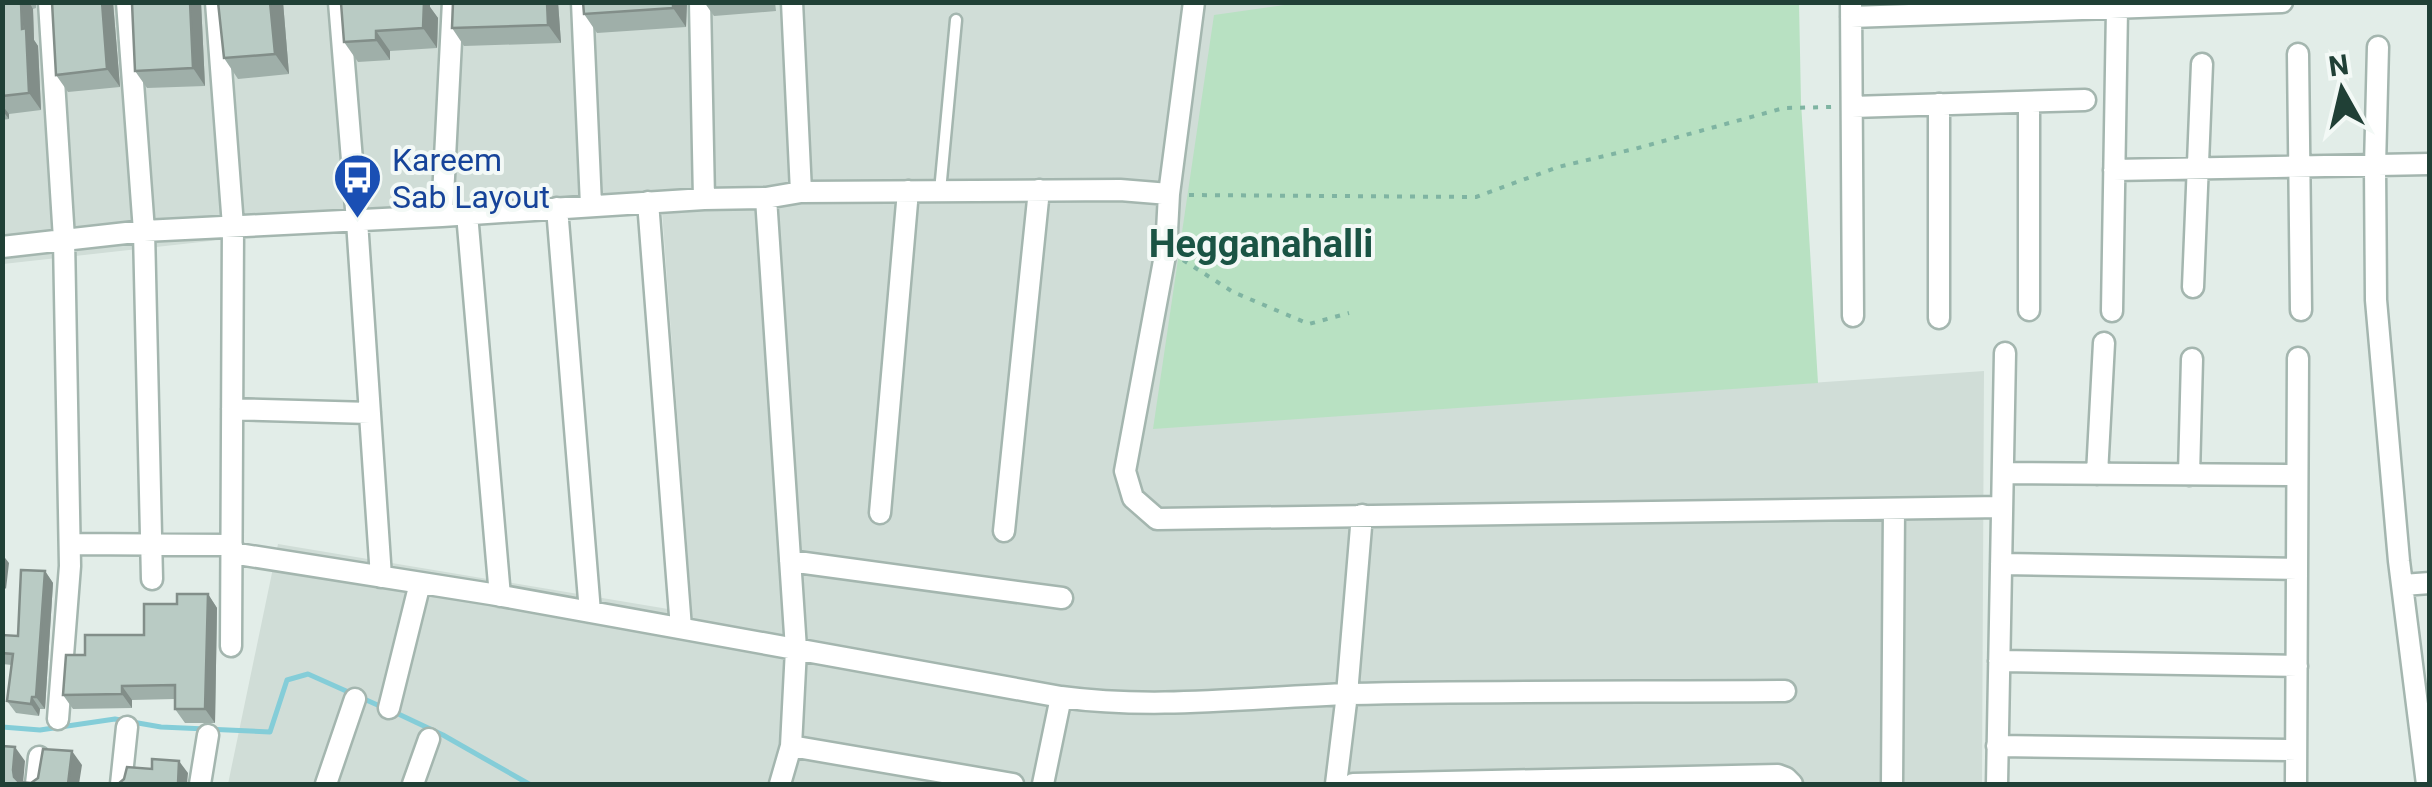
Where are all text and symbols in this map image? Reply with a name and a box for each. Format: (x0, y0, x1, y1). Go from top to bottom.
north arrow (2292, 40, 2392, 140)
text: N (2327, 48, 2351, 83)
place label: Kareem Sab Layout (392, 141, 550, 216)
bus stop icon: Kareem Sab Layout (331, 152, 383, 220)
district label: Hegganahalli (1149, 222, 1373, 266)

